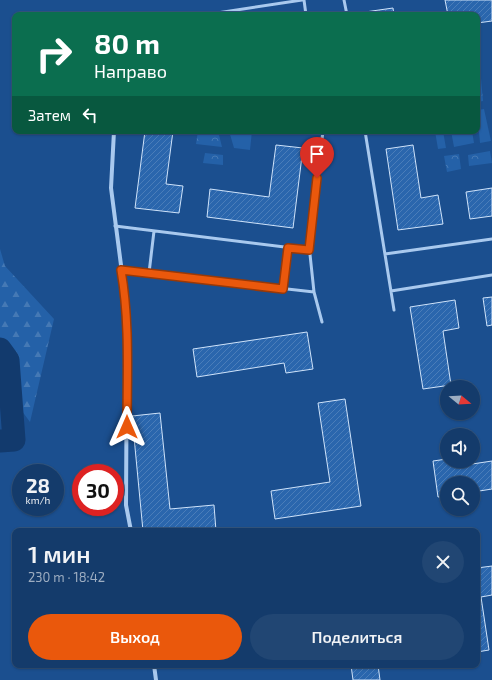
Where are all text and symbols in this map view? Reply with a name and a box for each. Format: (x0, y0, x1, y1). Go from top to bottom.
text: 80 m (94, 26, 160, 60)
icon: right (28, 28, 80, 80)
text: Направо (94, 60, 167, 82)
icon: left (79, 104, 101, 126)
text: Затем (28, 106, 71, 124)
pin (300, 137, 334, 178)
icon: arrive (306, 143, 328, 165)
north arrow (440, 380, 480, 420)
map controls (440, 380, 480, 516)
position arrow (106, 406, 148, 448)
button: sound (440, 428, 480, 468)
speed limit sign: 30 (72, 464, 124, 516)
text: 28 (26, 473, 50, 497)
button: search (440, 476, 480, 516)
text: km/h (26, 494, 50, 506)
text: 1 мин (28, 539, 90, 568)
button: close (422, 541, 464, 583)
text: 230 m · 18:42 (28, 569, 105, 585)
button: Выход (28, 614, 242, 660)
button: Поделиться (250, 614, 464, 660)

